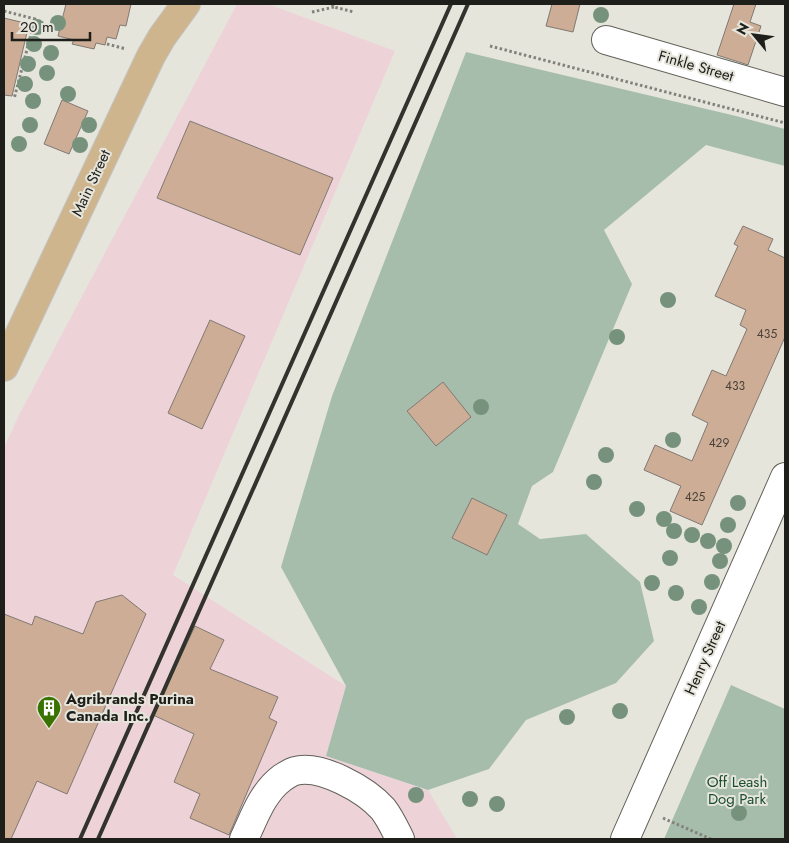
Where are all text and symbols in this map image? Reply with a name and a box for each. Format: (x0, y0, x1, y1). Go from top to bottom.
scale bar (12, 10, 90, 42)
north arrow (729, 10, 779, 60)
text: 20 m (20, 16, 54, 38)
text: N (731, 19, 754, 38)
street label: Finkle Street (656, 45, 737, 87)
street label: Main Street (66, 146, 116, 220)
house number: 435 (757, 325, 777, 343)
house number: 433 (725, 377, 745, 395)
house number: 429 (709, 434, 729, 452)
house number: 425 (685, 488, 706, 506)
street label: Henry Street (679, 617, 731, 698)
place label: Agribrands Purina Canada Inc. (65, 688, 194, 727)
building icon: Agribrands Purina Canada Inc. (36, 695, 62, 729)
park label: Off Leash Dog Park (707, 771, 767, 810)

